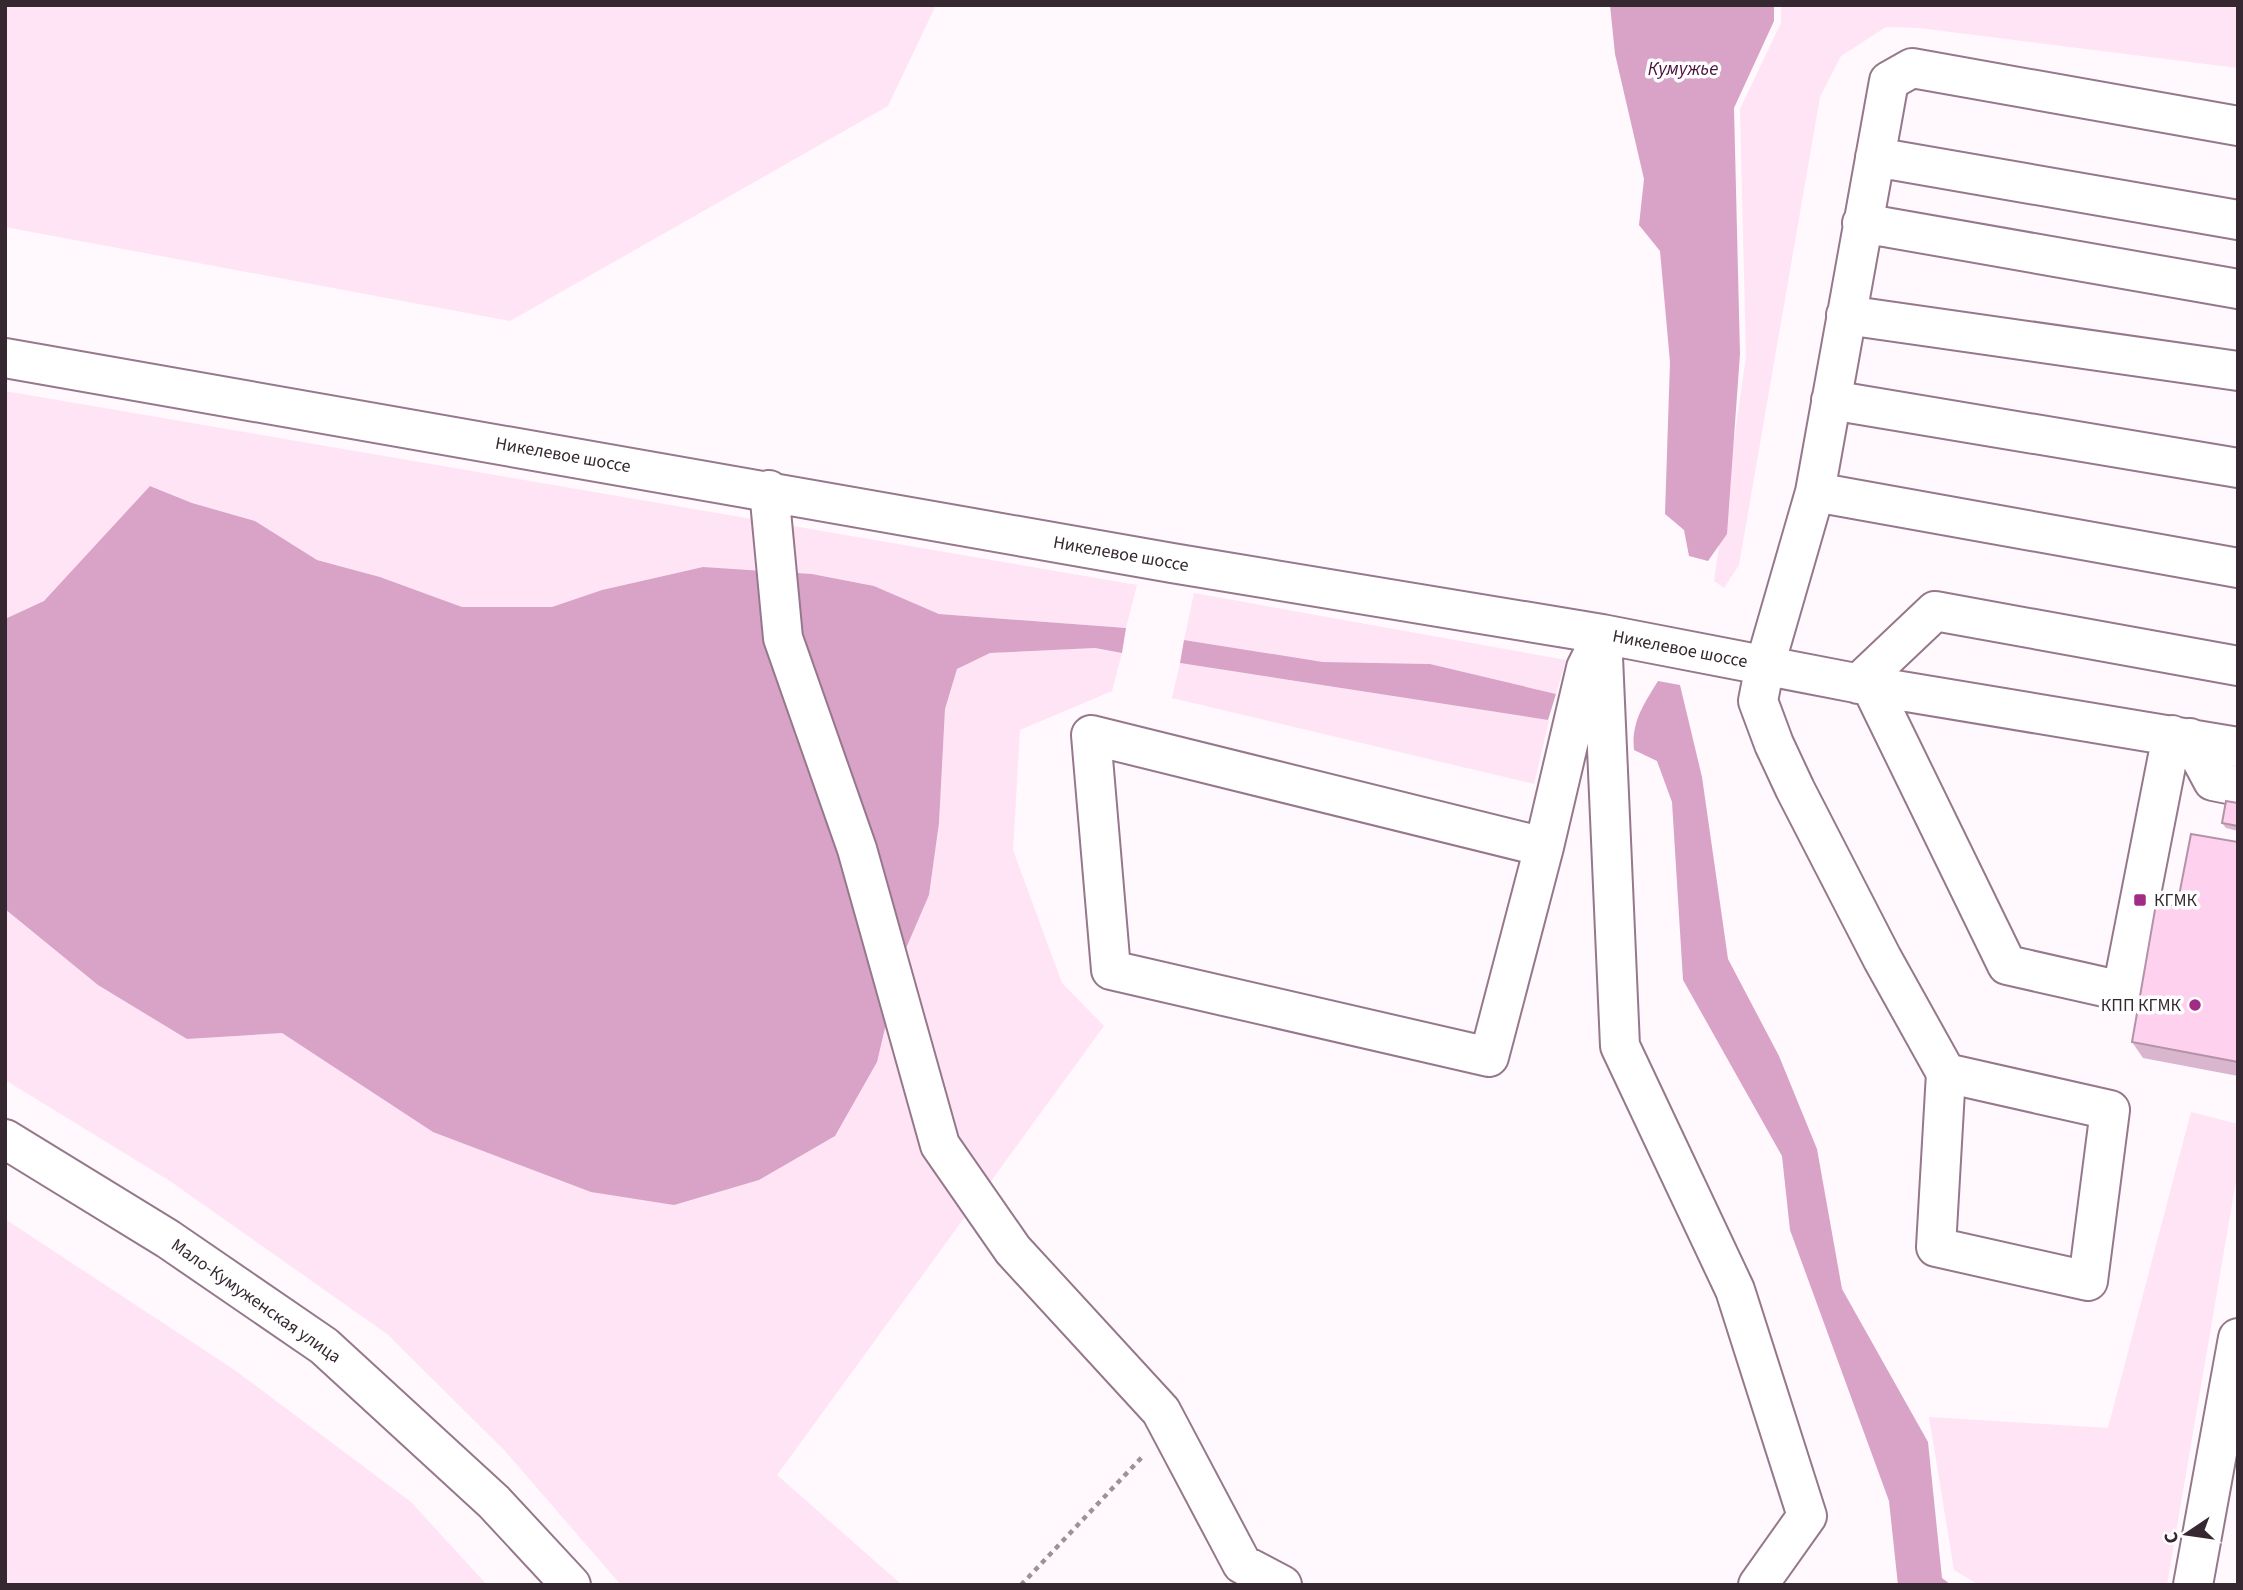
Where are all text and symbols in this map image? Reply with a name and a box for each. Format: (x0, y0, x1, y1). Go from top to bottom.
water label: Кумужье (1648, 56, 1718, 83)
street label: Никелевое шоссе (493, 431, 633, 479)
street label: Никелевое шоссе (1051, 530, 1191, 578)
street label: Никелевое шоссе (1610, 624, 1750, 674)
place label: КГМК (2154, 888, 2197, 913)
marker: КГМК (2132, 892, 2148, 908)
place label: КПП КГМК (2101, 993, 2182, 1018)
marker: КПП КГМК (2187, 997, 2203, 1013)
street label: Мало-Кумуженская улица (166, 1233, 346, 1369)
north arrow (2152, 1499, 2222, 1569)
text: С (2157, 1529, 2186, 1546)

